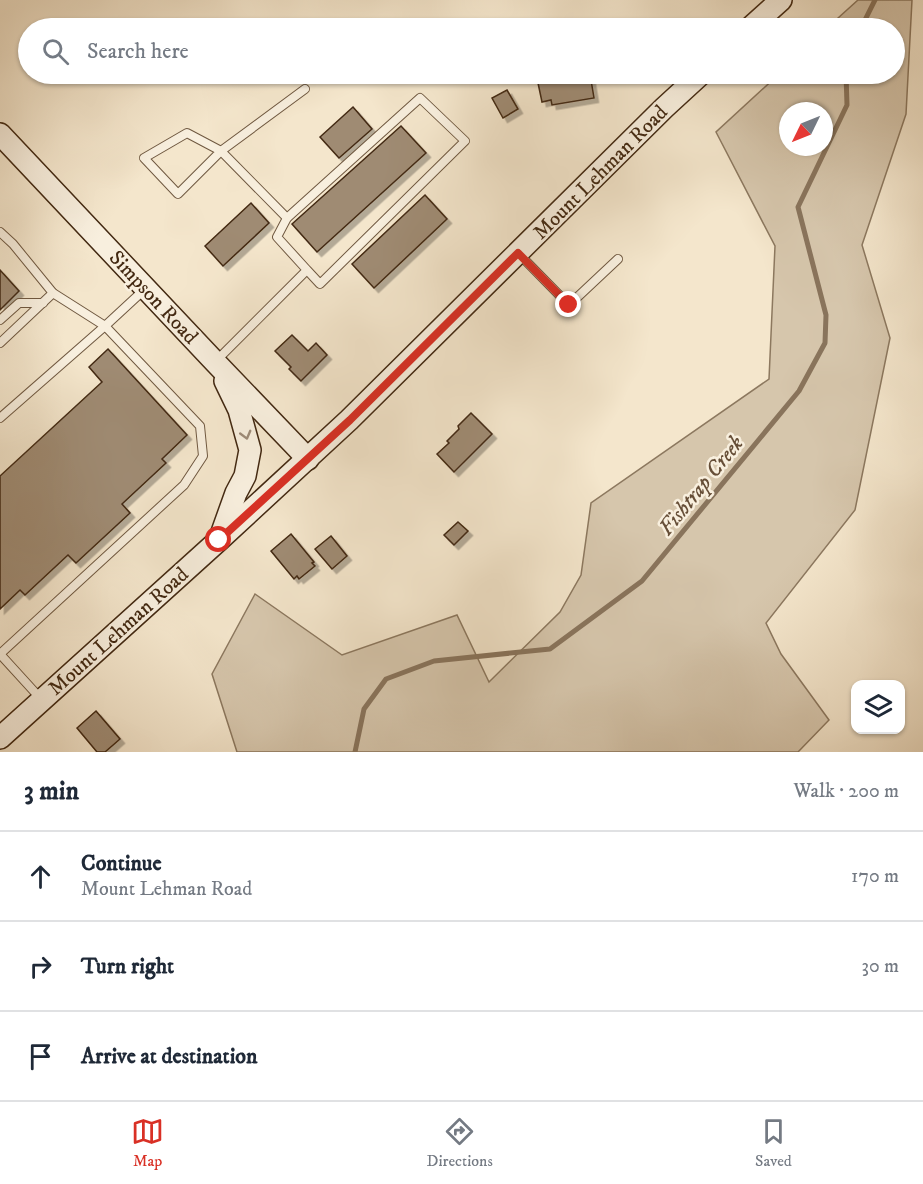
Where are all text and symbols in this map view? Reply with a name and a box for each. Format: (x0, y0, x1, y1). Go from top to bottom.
search box (18, 18, 905, 84)
icon: search (39, 35, 72, 68)
text: Search here (87, 38, 189, 65)
street label: Mount Lehman Road (528, 100, 674, 245)
north arrow (779, 102, 833, 156)
street label: Simpson Road (103, 245, 204, 350)
route end (555, 291, 581, 317)
one-way arrow (239, 429, 251, 440)
water label: Fishtrap Creek (653, 430, 750, 541)
route start (205, 526, 231, 552)
street label: Mount Lehman Road (43, 562, 195, 702)
map controls (851, 680, 905, 734)
button: layers (851, 680, 905, 734)
text: 3 min (24, 775, 79, 808)
text: Walk · 200 m (793, 779, 899, 804)
text: Continue (81, 850, 162, 877)
icon: ahead (24, 860, 57, 893)
text: 170 m (851, 864, 899, 889)
text: Mount Lehman Road (81, 877, 252, 902)
icon: right (24, 950, 57, 983)
text: Turn right (81, 953, 174, 980)
text: 30 m (861, 954, 899, 979)
icon: arrive (24, 1040, 57, 1073)
text: Arrive at destination (81, 1043, 258, 1070)
tab: Map (131, 1115, 164, 1171)
tab: Directions (426, 1115, 493, 1171)
tab: Saved (755, 1115, 792, 1171)

